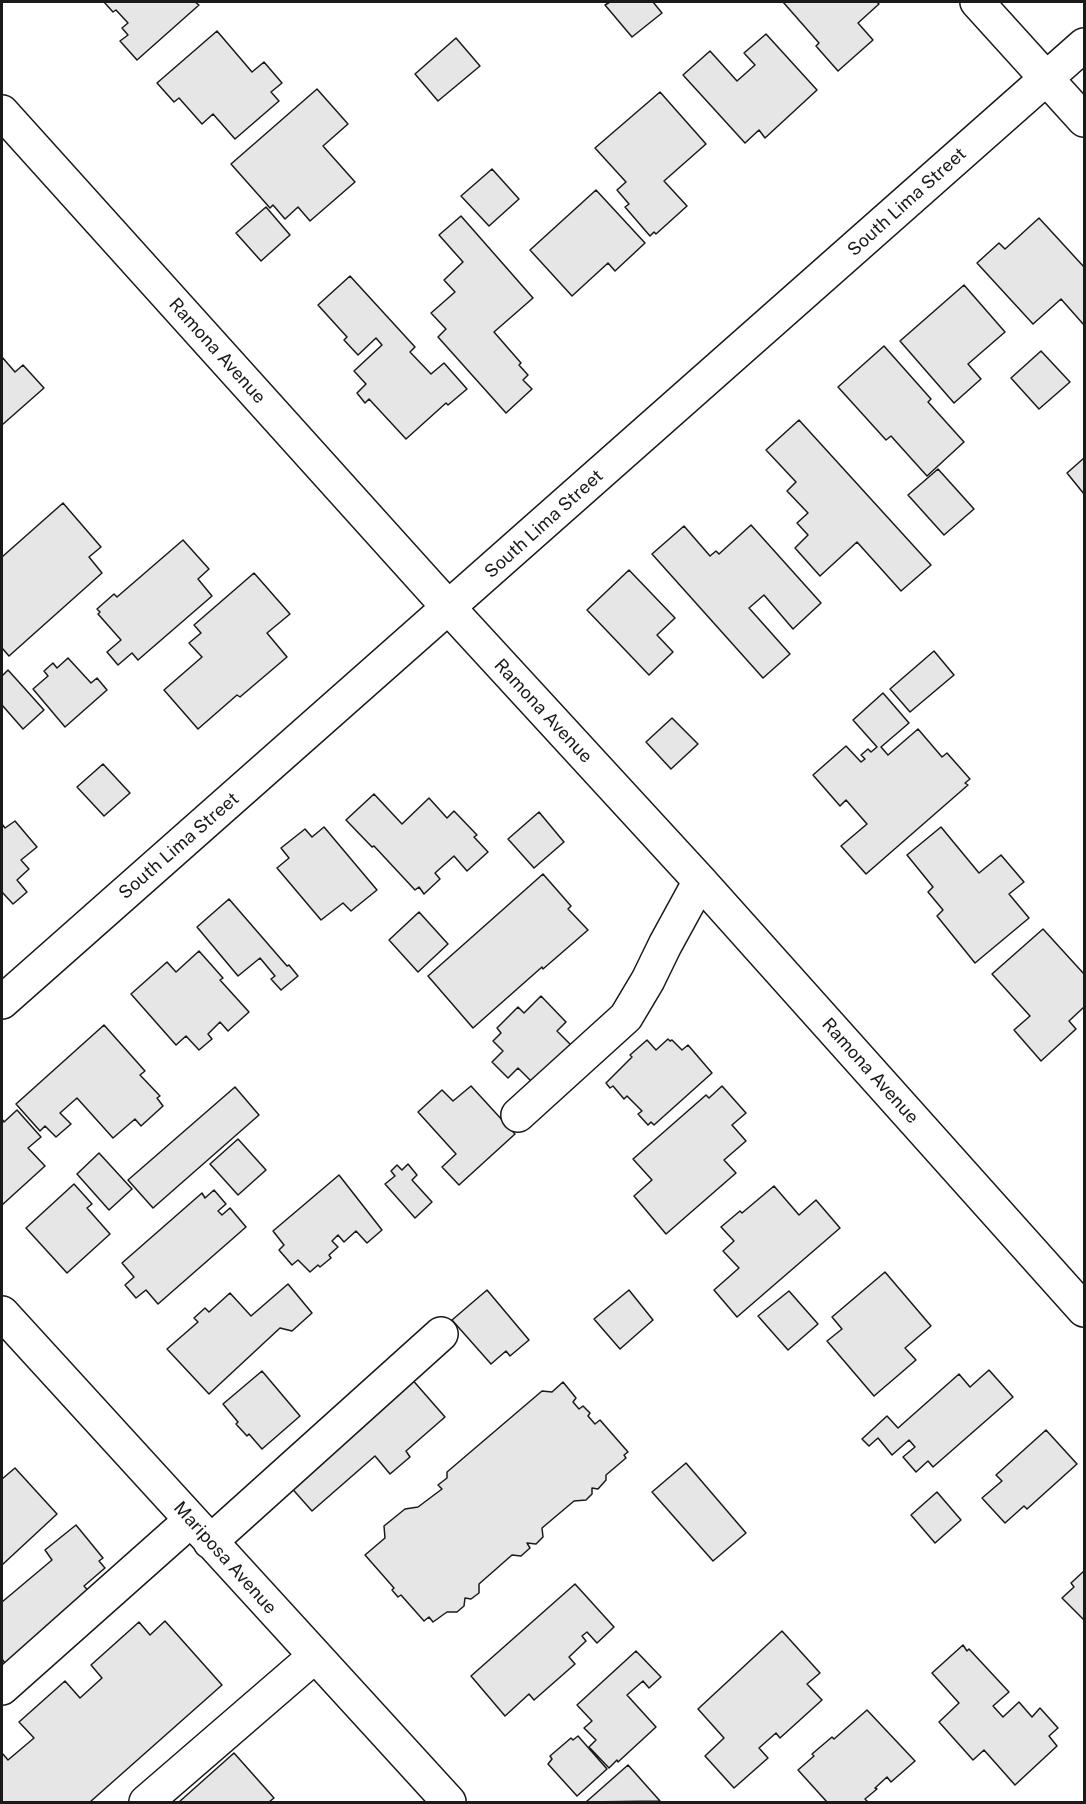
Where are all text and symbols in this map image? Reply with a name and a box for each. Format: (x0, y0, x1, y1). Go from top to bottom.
street label: South Lima Street (843, 143, 971, 261)
street label: Ramona Avenue (164, 294, 270, 408)
street label: South Lima Street (480, 465, 608, 583)
street label: Ramona Avenue (489, 655, 597, 767)
street label: South Lima Street (115, 788, 243, 904)
street label: Ramona Avenue (817, 1014, 923, 1128)
street label: Mariposa Avenue (169, 1497, 281, 1619)

